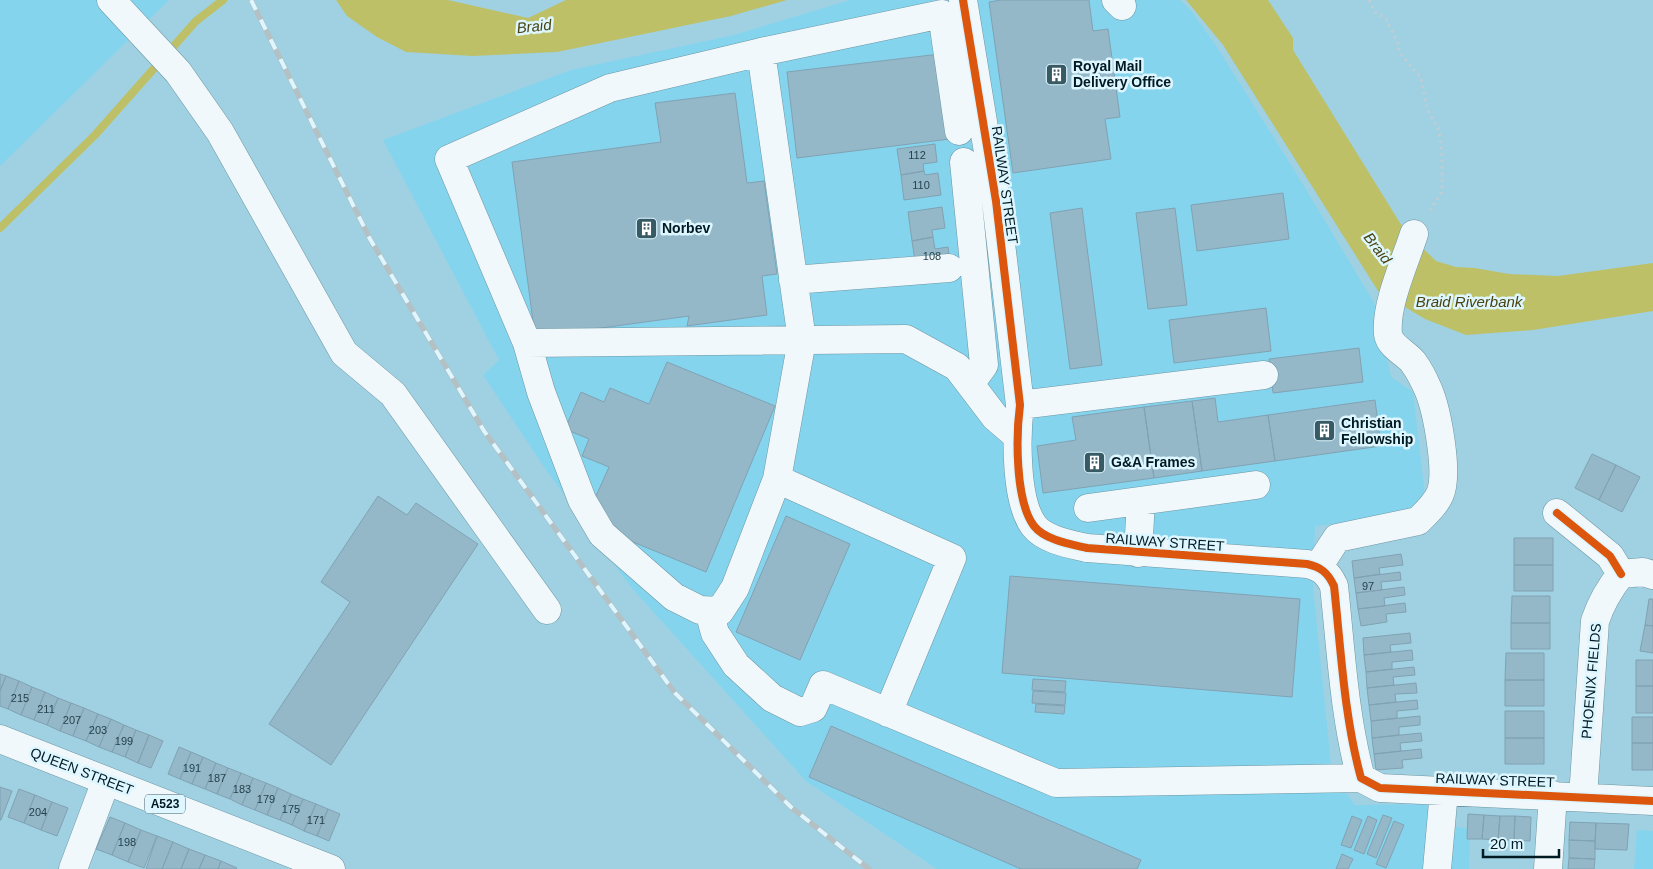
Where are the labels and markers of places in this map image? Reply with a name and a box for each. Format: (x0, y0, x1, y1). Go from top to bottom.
place label: Royal Mail Delivery Office (1073, 58, 1171, 90)
building icon: Royal Mail Delivery Office (1045, 62, 1069, 86)
building icon: Norbev (634, 216, 658, 240)
place label: Norbev (662, 220, 710, 236)
place label: Christian Fellowship (1341, 415, 1413, 447)
building icon: Christian Fellowship (1313, 419, 1337, 443)
building icon: G&A Frames (1083, 450, 1107, 474)
place label: G&A Frames (1111, 454, 1196, 470)

